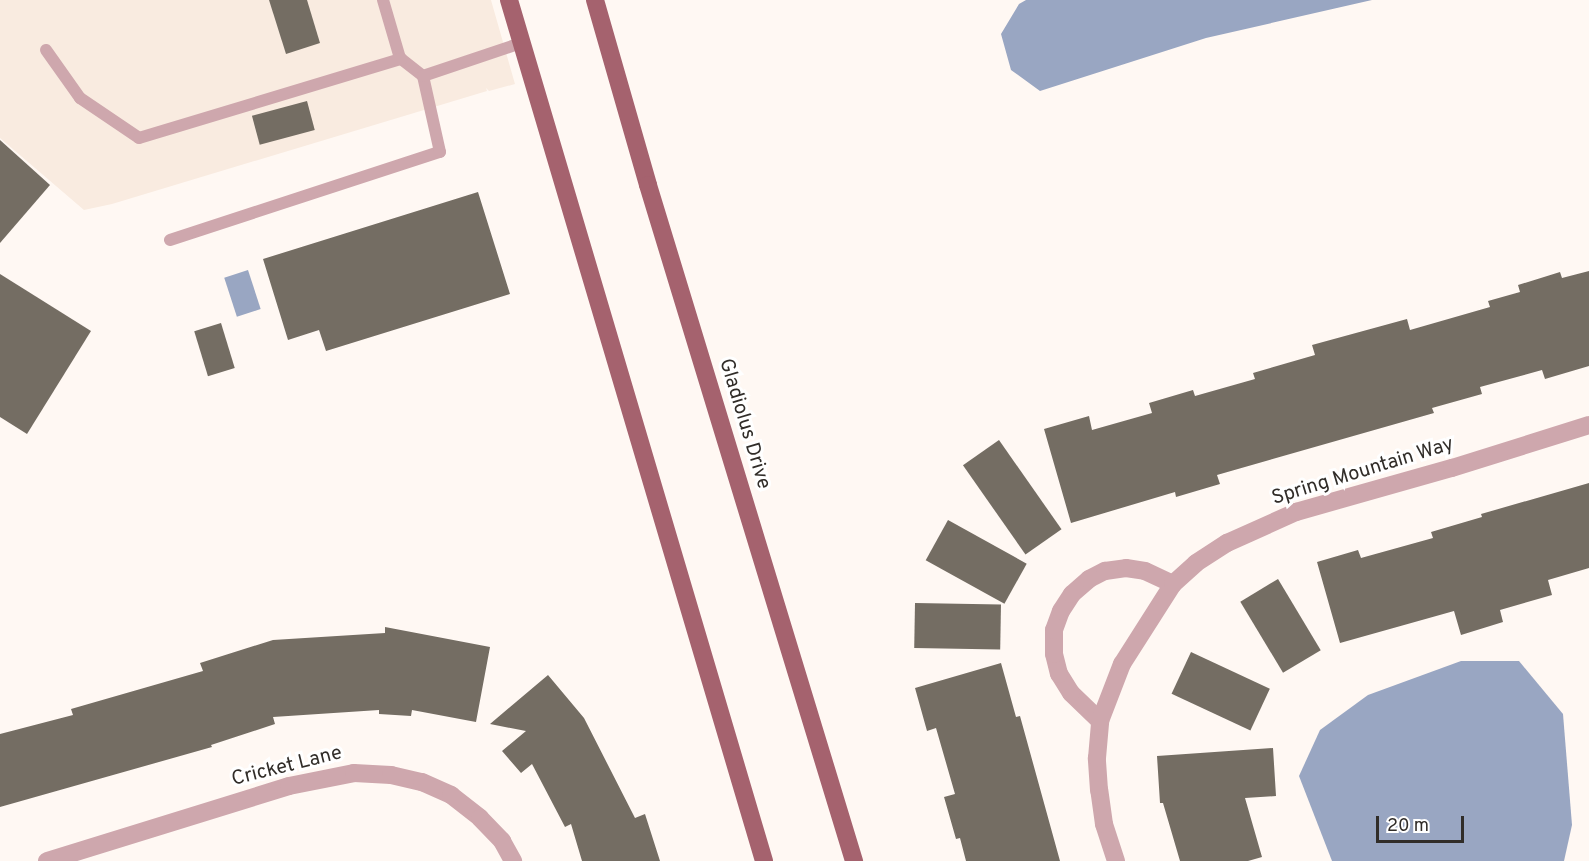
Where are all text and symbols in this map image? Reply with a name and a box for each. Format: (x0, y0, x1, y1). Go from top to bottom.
street label: Gladiolus Drive (713, 356, 775, 492)
street label: Spring Mountain Way (1269, 433, 1457, 511)
street label: Cricket Lane (229, 742, 345, 792)
scale bar (1379, 804, 1468, 842)
text: 20 m (1387, 815, 1429, 838)

